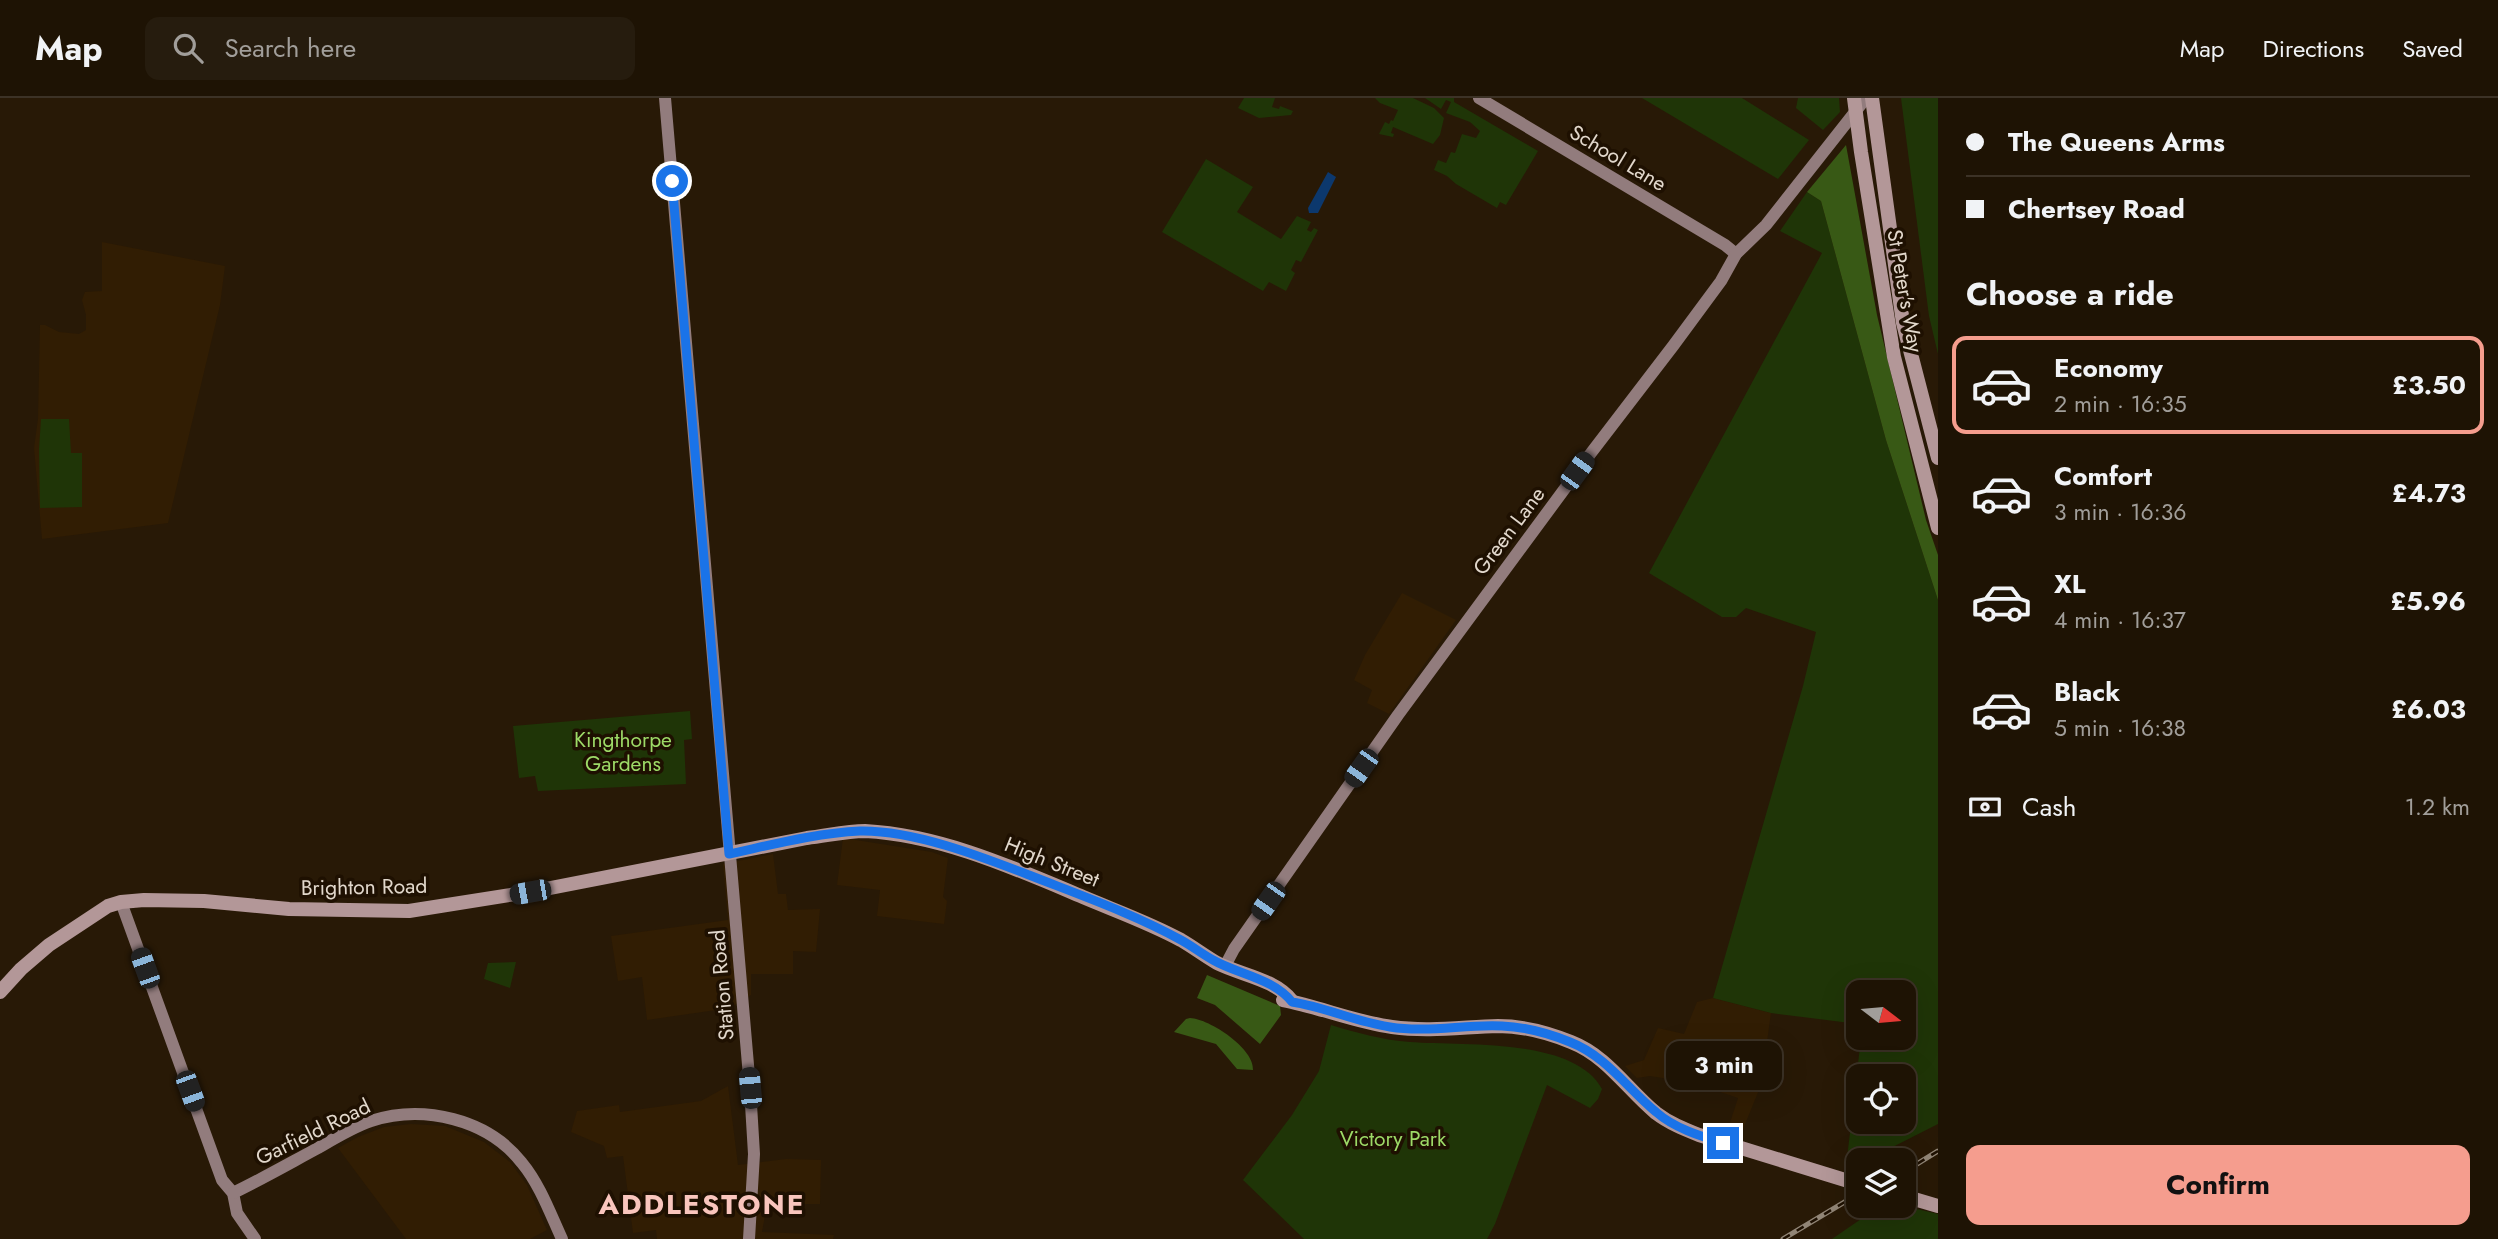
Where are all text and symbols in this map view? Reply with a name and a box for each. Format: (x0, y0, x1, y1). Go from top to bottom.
search box (145, 17, 635, 80)
text: Map (35, 25, 103, 72)
icon: search (169, 29, 207, 67)
text: Search here (225, 29, 356, 67)
text: Map (2180, 31, 2225, 66)
text: Directions (2263, 31, 2364, 66)
text: Saved (2402, 31, 2463, 66)
street label: School Lane (1564, 117, 1672, 199)
text: The Queens Arms (2008, 123, 2225, 161)
route start (656, 165, 688, 197)
text: Chertsey Road (2008, 190, 2185, 228)
street label: St Peter's Way (1879, 227, 1931, 355)
text: Choose a ride (1966, 271, 2174, 317)
text: Economy (2054, 349, 2163, 387)
icon: car (1970, 354, 2033, 417)
text: £3.50 (2392, 366, 2466, 404)
text: 2 min · 16:35 (2054, 387, 2187, 421)
car (1557, 448, 1598, 494)
text: Comfort (2054, 457, 2152, 495)
icon: car (1970, 462, 2033, 525)
text: £4.73 (2392, 474, 2466, 512)
street label: Green Lane (1466, 480, 1552, 581)
text: 3 min · 16:36 (2054, 495, 2186, 529)
text: XL (2054, 565, 2086, 603)
icon: car (1970, 570, 2033, 633)
text: £5.96 (2390, 582, 2466, 620)
text: 4 min · 16:37 (2054, 603, 2186, 637)
text: Black (2054, 673, 2120, 711)
icon: car (1970, 678, 2033, 741)
text: £6.03 (2391, 690, 2466, 728)
text: 5 min · 16:38 (2054, 711, 2186, 745)
park label: Kingthorpe Gardens (574, 725, 672, 779)
car (1341, 745, 1382, 791)
icon: cash (1966, 788, 2004, 826)
text: Cash (2022, 788, 2076, 826)
text: 1.2 km (2405, 790, 2470, 824)
street label: High Street (1000, 829, 1104, 895)
street label: Brighton Road (300, 871, 428, 903)
car (508, 878, 553, 906)
car (1248, 878, 1289, 924)
street label: Station Road (702, 928, 742, 1042)
car (128, 945, 163, 991)
north arrow (1846, 980, 1916, 1050)
map controls (1846, 980, 1916, 1218)
callout: 3 min (1665, 1042, 1781, 1090)
text: 3 min (1694, 1048, 1754, 1082)
button: locate (1846, 1064, 1916, 1134)
car (738, 1066, 763, 1110)
car (173, 1068, 208, 1114)
street label: Garfield Road (251, 1091, 375, 1173)
park label: Victory Park (1340, 1124, 1447, 1154)
route end (1707, 1127, 1739, 1159)
button: Confirm (1966, 1145, 2470, 1225)
button: layers (1846, 1148, 1916, 1218)
district label: ADDLESTONE (597, 1184, 806, 1225)

